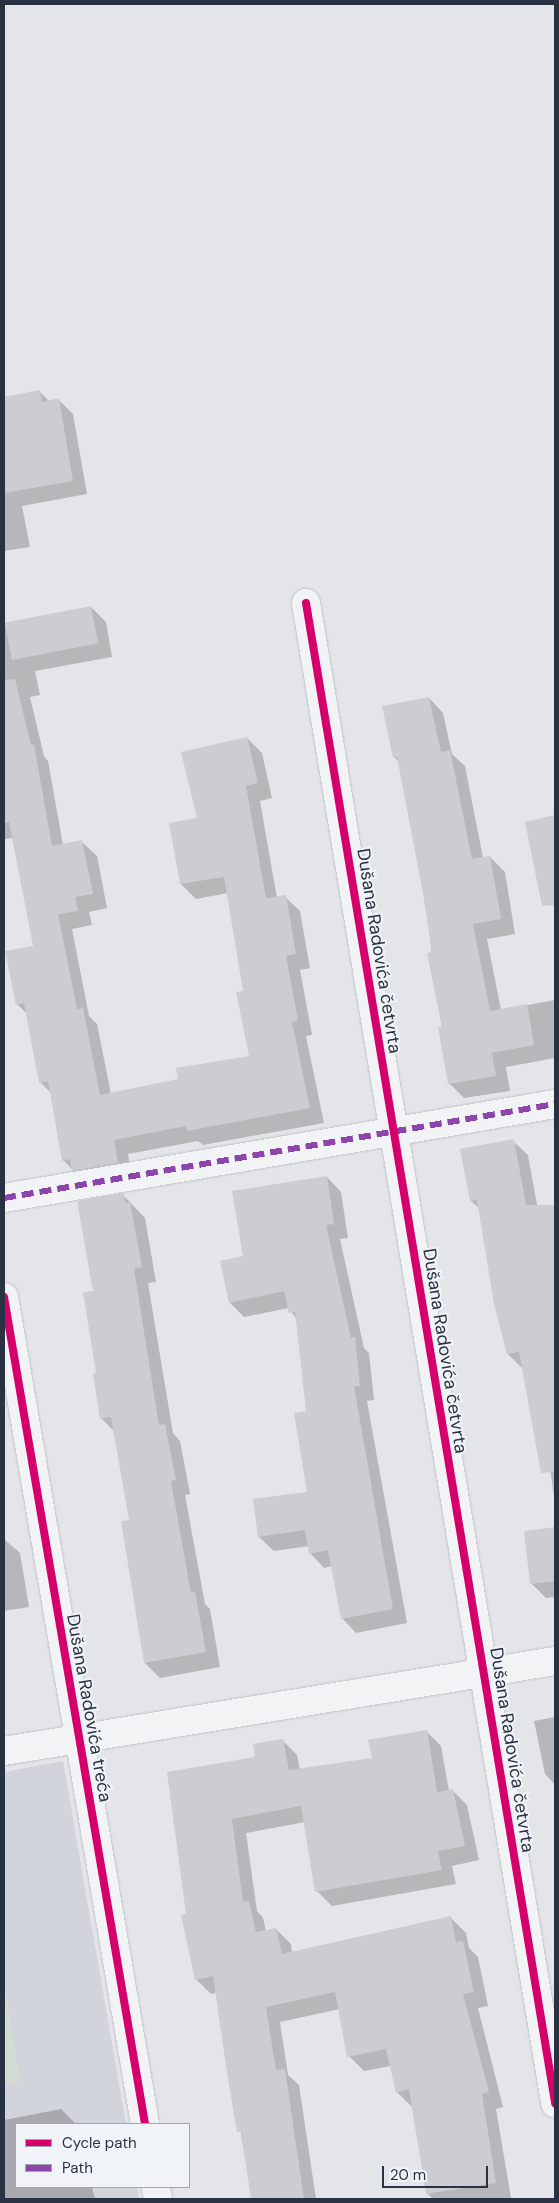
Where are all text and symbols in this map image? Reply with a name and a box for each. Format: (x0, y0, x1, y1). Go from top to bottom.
street label: Dušana Radovića četvrta (352, 847, 406, 1055)
street label: Dušana Radovića četvrta (418, 1247, 472, 1455)
street label: Dušana Radovića treća (62, 1612, 116, 1804)
street label: Dušana Radovića četvrta (485, 1646, 539, 1854)
legend (15, 2123, 190, 2188)
text: Cycle path (62, 2133, 137, 2153)
scale bar (384, 2156, 490, 2188)
text: Path (62, 2158, 93, 2178)
text: 20 m (390, 2165, 426, 2185)

